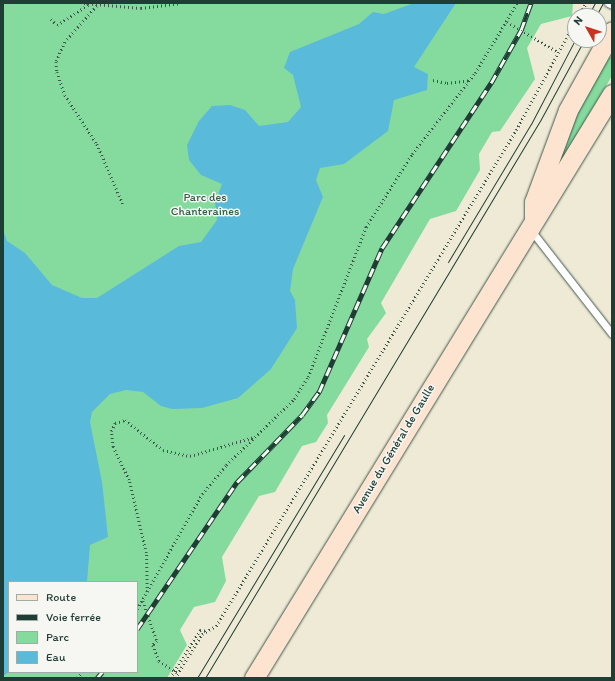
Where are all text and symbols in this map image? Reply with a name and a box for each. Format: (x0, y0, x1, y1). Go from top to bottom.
north arrow (567, 8, 607, 48)
text: N (571, 14, 585, 28)
park label: Parc des Chanteraines (171, 191, 239, 219)
street label: Avenue du Général de Gaulle (350, 382, 438, 516)
legend (8, 581, 138, 673)
text: Route (46, 590, 76, 604)
text: Voie ferrée (46, 610, 101, 624)
text: Parc (46, 630, 69, 644)
text: Eau (46, 650, 65, 664)

